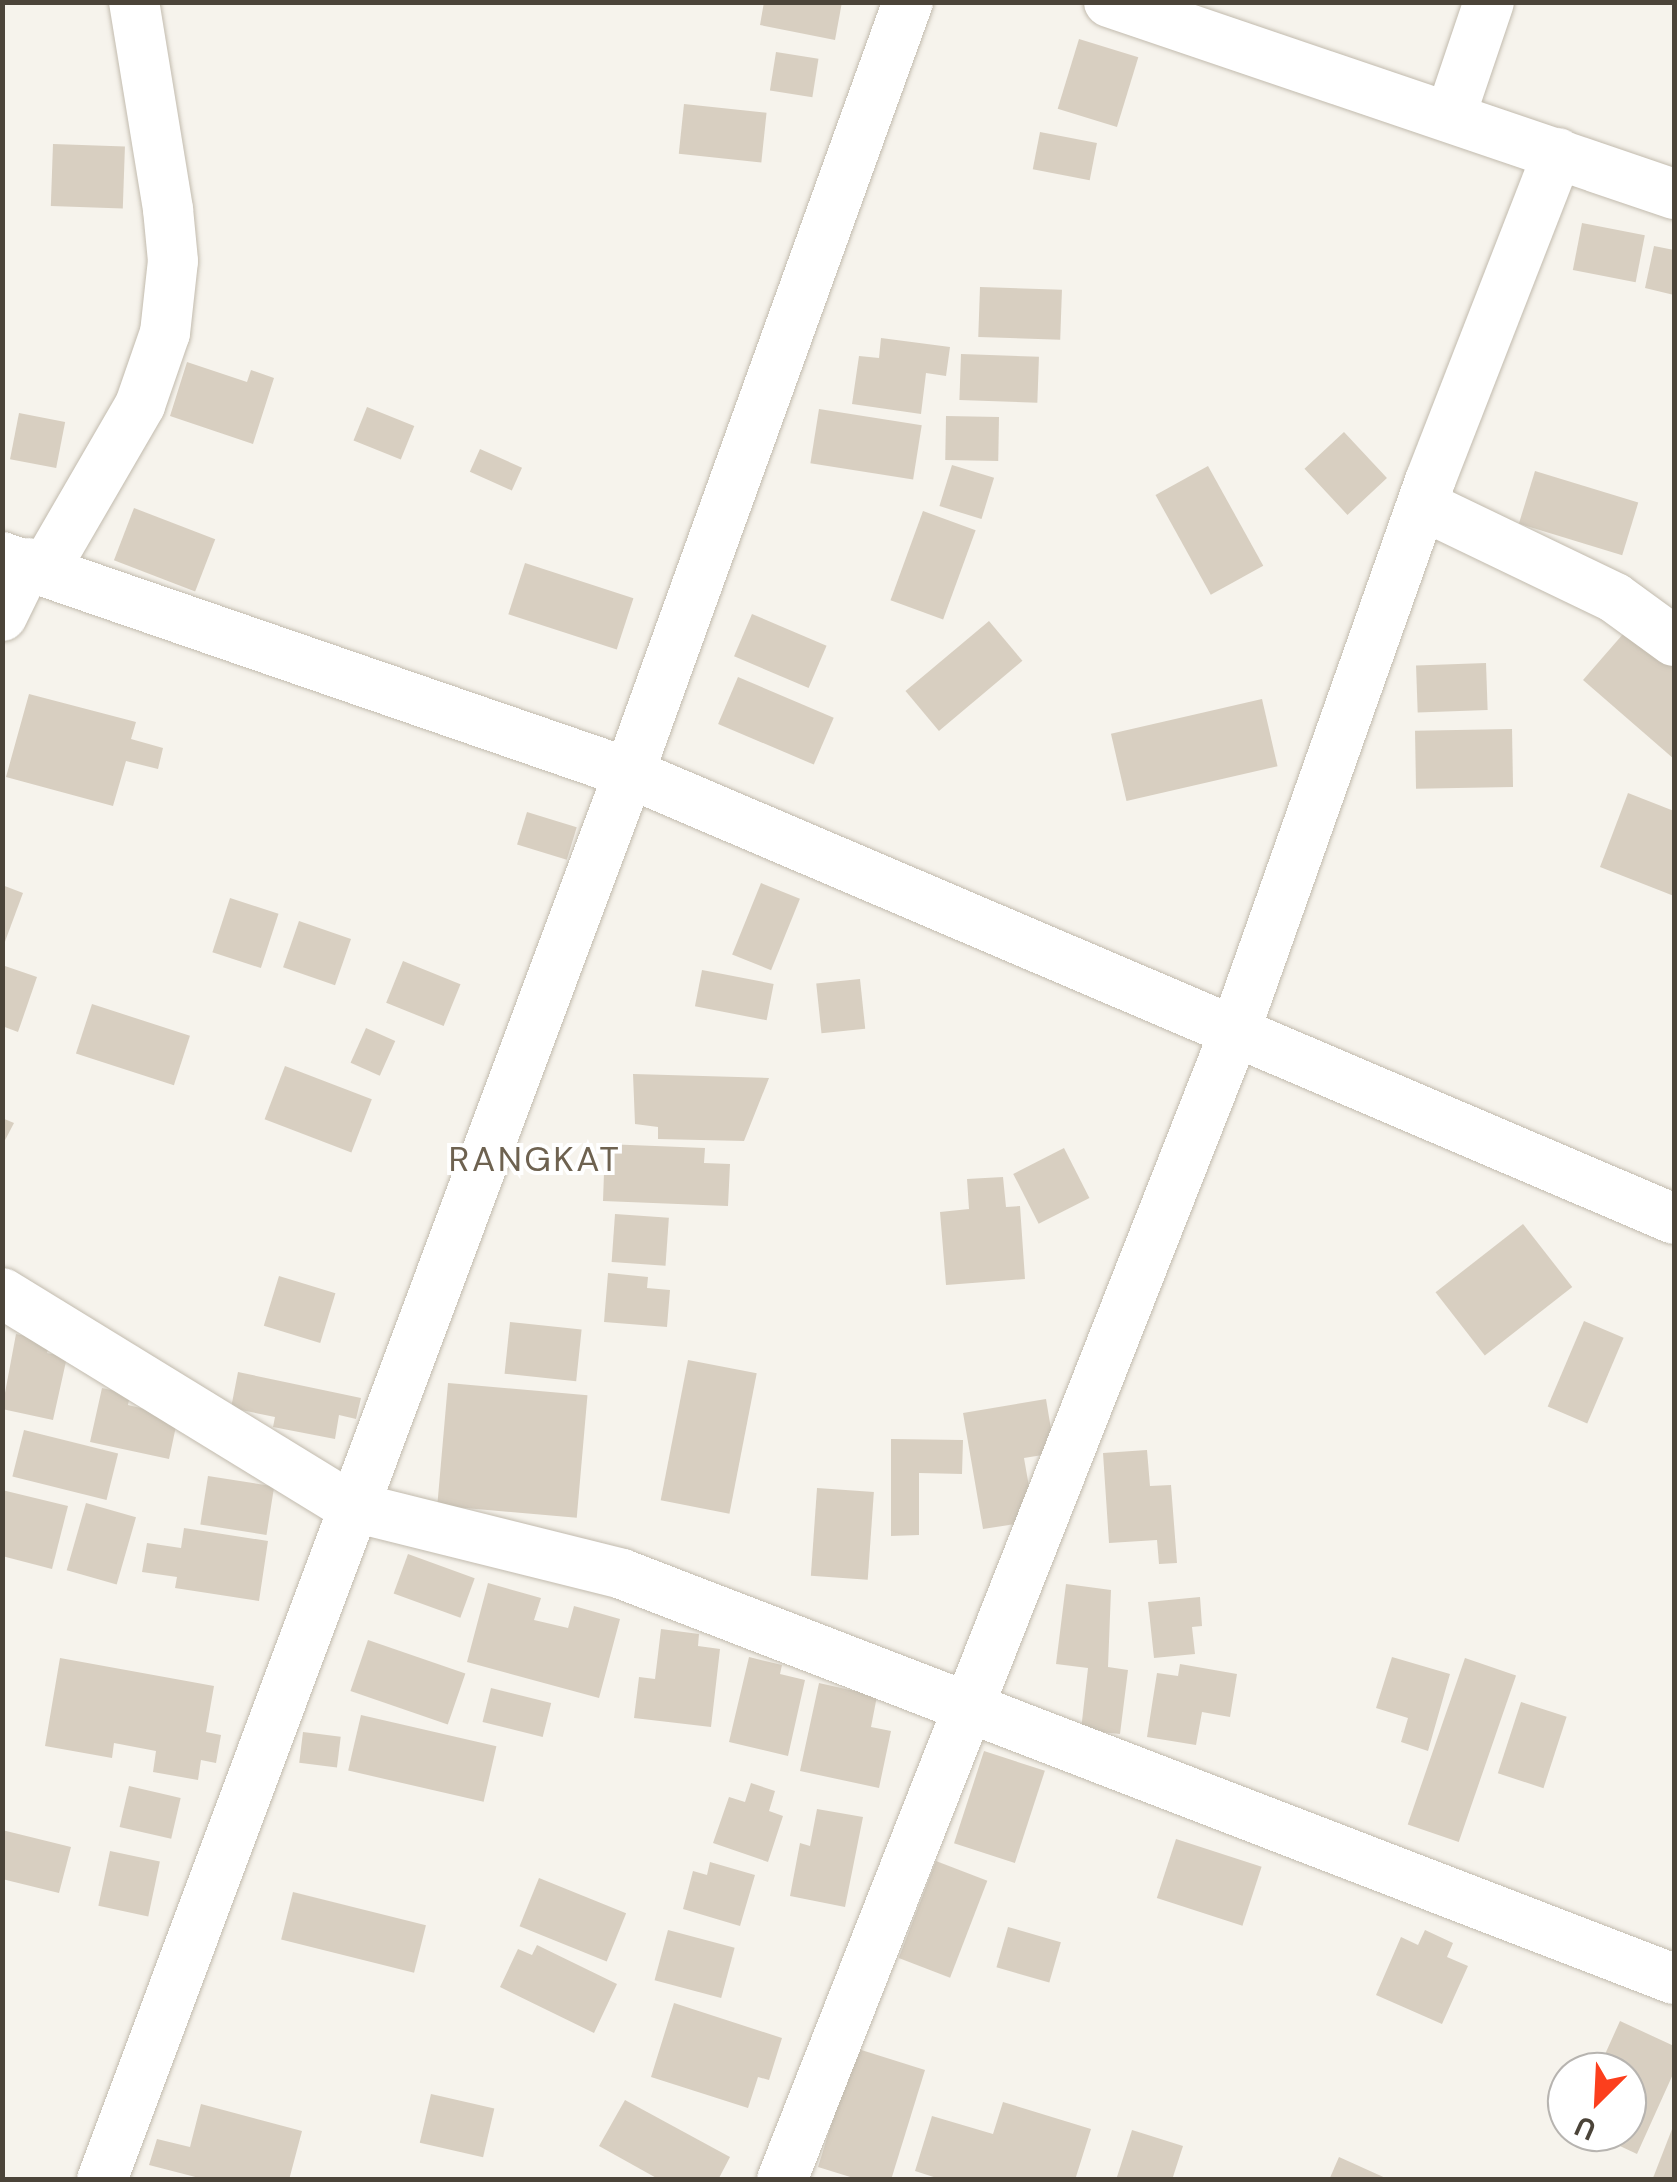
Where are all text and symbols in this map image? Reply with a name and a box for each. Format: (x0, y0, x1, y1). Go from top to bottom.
district label: RANGKAT (449, 1138, 621, 1180)
north arrow (1547, 2052, 1647, 2152)
text: U (1569, 2107, 1602, 2149)

